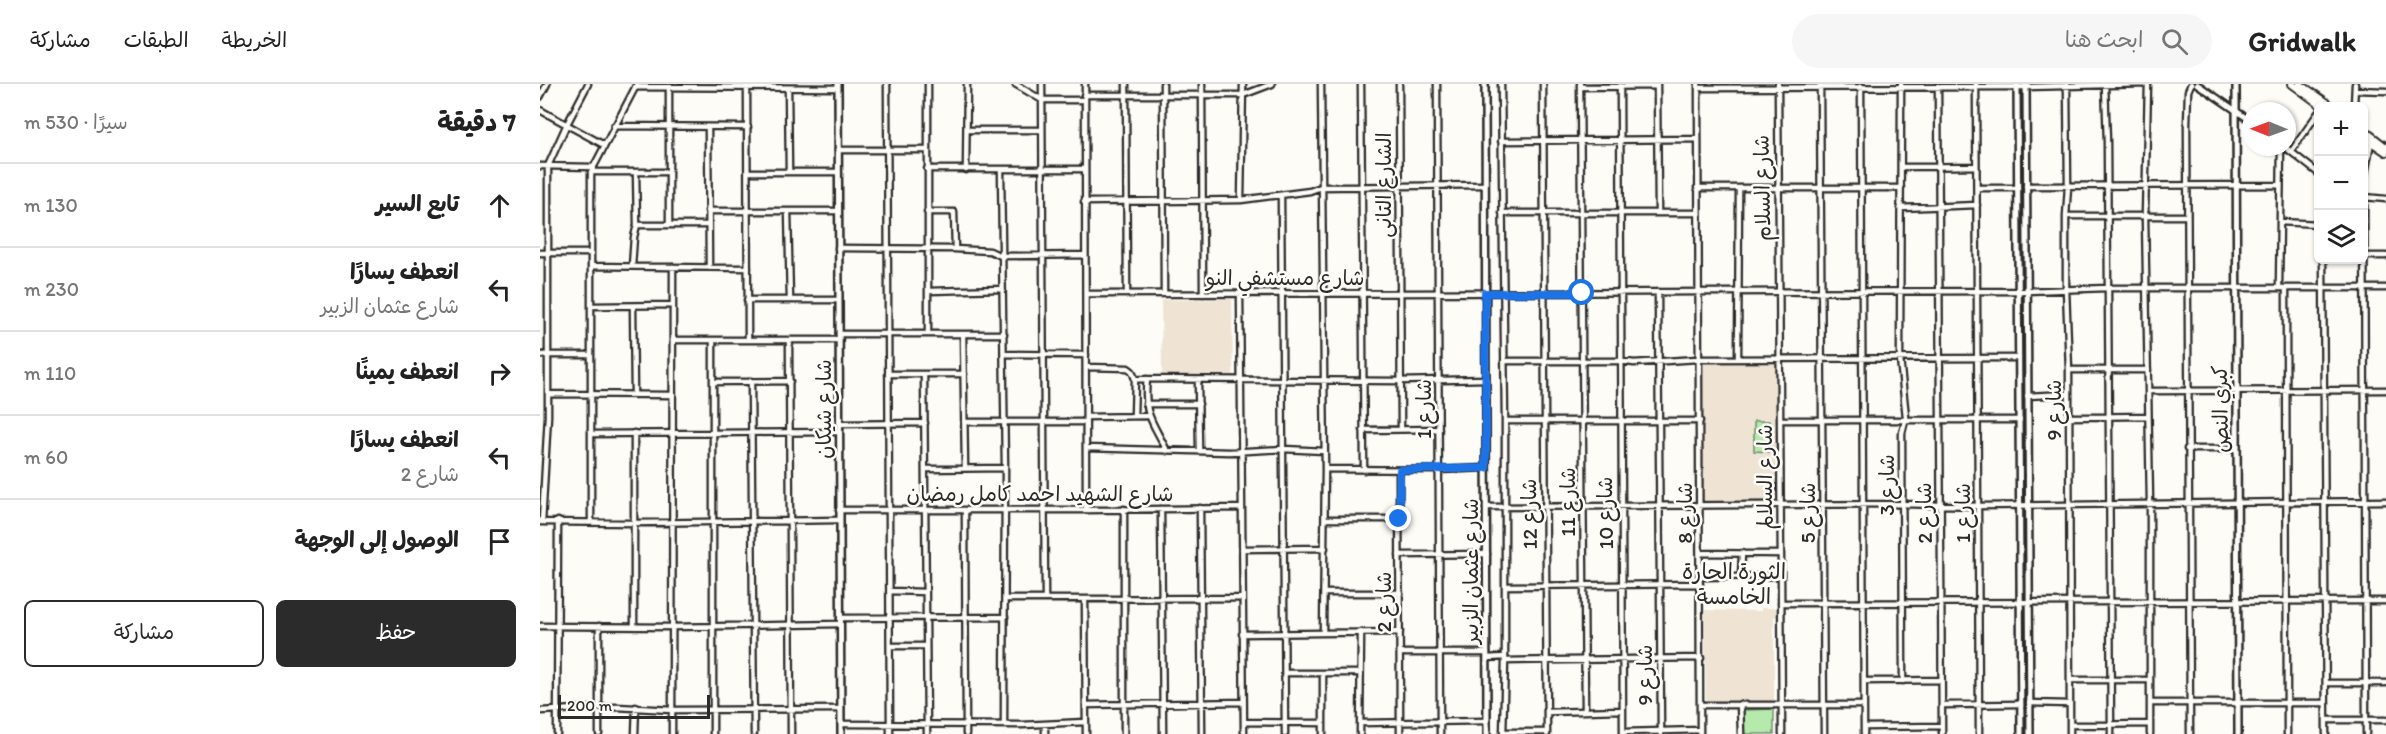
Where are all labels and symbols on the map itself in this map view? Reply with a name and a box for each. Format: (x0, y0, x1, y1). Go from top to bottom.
north arrow (2242, 102, 2296, 156)
street label: الشارع التانى (1371, 132, 1398, 238)
street label: شارع السلام (1749, 135, 1779, 241)
street label: شارع مستشفي النو (1205, 265, 1364, 297)
route start (1568, 279, 1594, 305)
street label: شارع شيكان (811, 359, 839, 459)
street label: كبري النص (2207, 365, 2236, 453)
street label: شارع 1 (1411, 379, 1439, 439)
street label: شارع 9 (2041, 379, 2069, 441)
street label: شارع السلالم (1752, 424, 1781, 530)
street label: شارع 3 (1874, 454, 1902, 516)
street label: شارع 11 (1555, 467, 1583, 537)
street label: شارع 10 (1592, 476, 1621, 550)
street label: شارع 12 (1516, 478, 1545, 550)
street label: شارع الشهيد احمد كامل رمضان (907, 481, 1173, 509)
street label: شارع 8 (1672, 482, 1700, 544)
street label: شارع 5 (1795, 482, 1823, 544)
street label: شارع 2 (1911, 482, 1940, 544)
street label: شارع 1 (1950, 483, 1978, 543)
street label: شارع عثمان الزبير (1458, 498, 1486, 646)
route end (1385, 505, 1411, 531)
district label: الثورة الحارة الخامسة (1682, 558, 1786, 610)
street label: شارع 2 (1371, 571, 1399, 633)
street label: شارع 9 (1632, 644, 1660, 706)
scale bar (558, 692, 710, 720)

